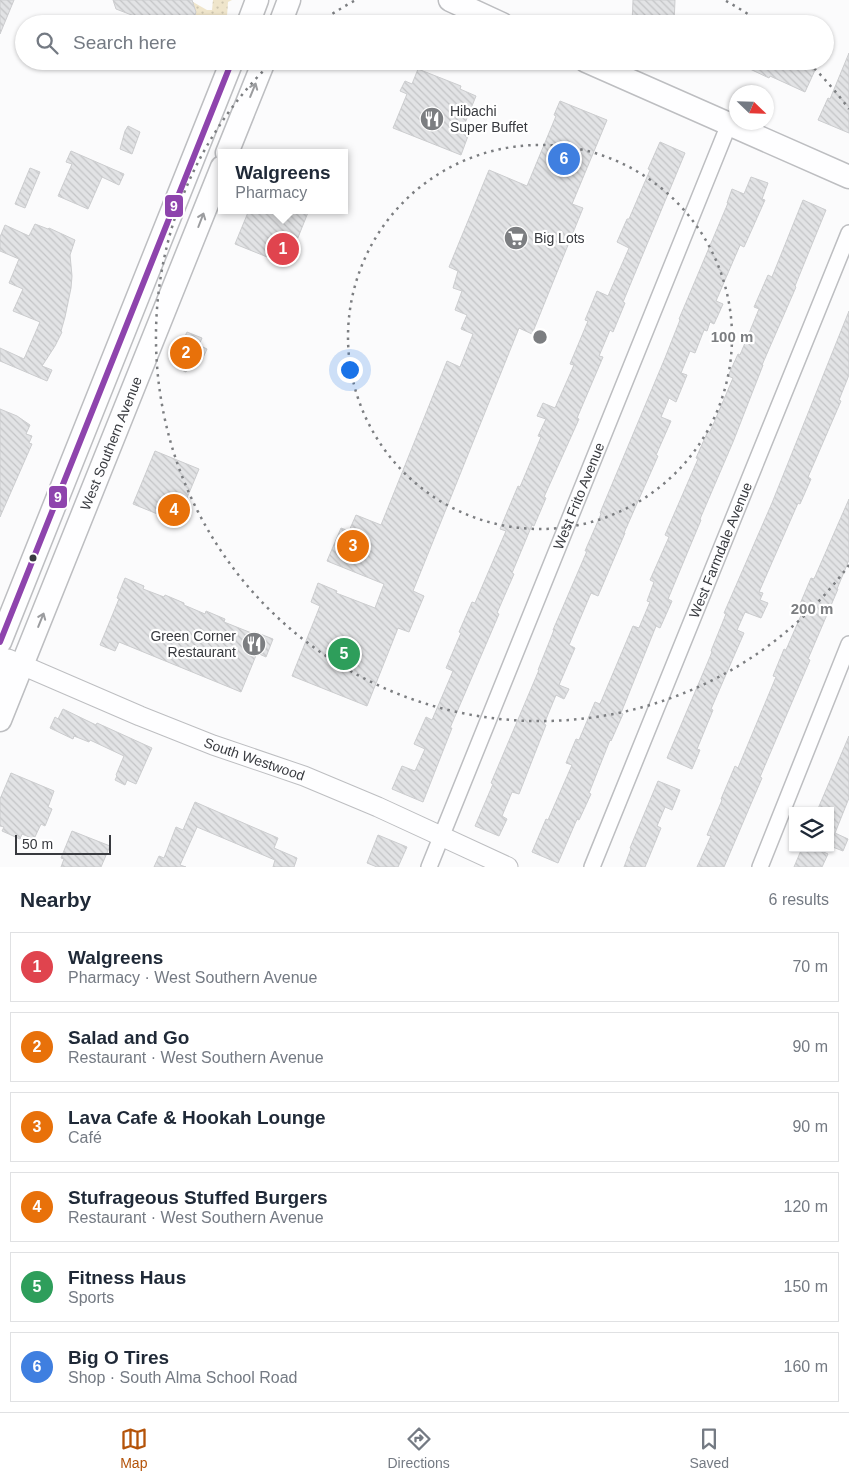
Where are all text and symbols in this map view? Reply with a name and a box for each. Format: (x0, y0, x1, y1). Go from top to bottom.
search box (15, 15, 834, 70)
icon: search (33, 29, 61, 57)
text: Search here (73, 32, 177, 53)
one-way arrow (249, 82, 258, 97)
north arrow (729, 85, 774, 130)
place label: Hibachi Super Buffet (450, 103, 528, 135)
restaurant icon: Hibachi Super Buffet (419, 106, 445, 132)
pin: 6 (548, 140, 580, 178)
popup (218, 149, 348, 214)
text: Walgreens (235, 162, 331, 183)
text: Pharmacy (235, 184, 307, 201)
line badge: 9 (164, 194, 184, 218)
text: 9 (170, 198, 178, 214)
one-way arrow (197, 213, 206, 229)
supermarket icon: Big Lots (503, 225, 529, 251)
pin: 1 (267, 230, 299, 268)
place label: Big Lots (534, 230, 585, 246)
centre of rings (531, 328, 549, 346)
text: 100 m (711, 328, 753, 345)
pin: 2 (170, 334, 202, 372)
your location (337, 357, 363, 383)
street label: West Southern Avenue (77, 374, 145, 513)
street label: West Frito Avenue (550, 440, 608, 552)
street label: West Farmdale Avenue (686, 480, 755, 620)
line badge: 9 (48, 485, 68, 509)
text: 9 (54, 489, 62, 505)
pin: 4 (158, 491, 190, 529)
pin: 3 (337, 527, 369, 565)
unlabelled marker (28, 553, 38, 563)
text: 200 m (791, 600, 833, 617)
one-way arrow (36, 613, 46, 628)
place label: Green Corner Restaurant (150, 628, 236, 660)
restaurant icon: Green Corner Restaurant (241, 631, 267, 657)
pin: 5 (328, 635, 360, 673)
street label: South Westwood (202, 734, 307, 784)
map controls (789, 807, 834, 852)
button: layers (789, 807, 834, 852)
scale bar (15, 832, 111, 855)
text: 50 m (22, 836, 53, 852)
text: Nearby (20, 888, 91, 911)
text: 6 results (769, 891, 829, 908)
text: Walgreens (68, 947, 163, 968)
text: 1 (33, 958, 41, 975)
text: 70 m (792, 958, 828, 975)
text: Pharmacy · West Southern Avenue (68, 969, 317, 986)
text: Salad and Go (68, 1027, 189, 1048)
text: 2 (33, 1038, 41, 1055)
text: 90 m (792, 1038, 828, 1055)
text: Restaurant · West Southern Avenue (68, 1049, 324, 1066)
text: Lava Cafe & Hookah Lounge (68, 1107, 326, 1128)
text: 3 (33, 1118, 41, 1135)
text: 90 m (792, 1118, 828, 1135)
text: Café (68, 1129, 102, 1146)
text: Stufrageous Stuffed Burgers (68, 1187, 328, 1208)
text: 4 (33, 1198, 41, 1215)
text: 120 m (784, 1198, 828, 1215)
text: Restaurant · West Southern Avenue (68, 1209, 324, 1226)
text: Fitness Haus (68, 1267, 186, 1288)
text: 5 (33, 1278, 41, 1295)
text: 150 m (784, 1278, 828, 1295)
text: Sports (68, 1289, 114, 1306)
text: Big O Tires (68, 1347, 169, 1368)
text: 6 (33, 1358, 41, 1375)
text: 160 m (784, 1358, 828, 1375)
text: Shop · South Alma School Road (68, 1369, 297, 1386)
tab: Map (120, 1425, 148, 1471)
tab: Directions (388, 1425, 450, 1471)
tab: Saved (689, 1425, 729, 1471)

